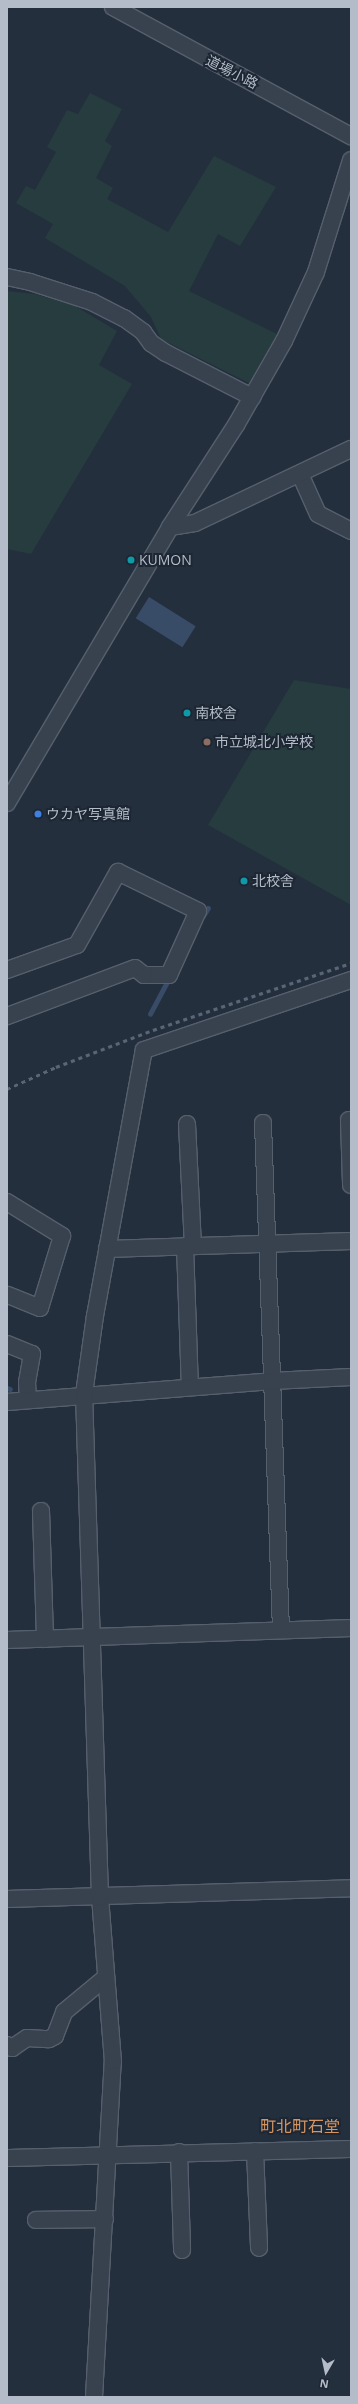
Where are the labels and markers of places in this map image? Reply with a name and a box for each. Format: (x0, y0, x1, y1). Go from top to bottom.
place label: KUMON (139, 552, 192, 568)
marker: KUMON (126, 555, 136, 565)
place label: 南校舎 (195, 705, 237, 721)
marker: 南校舎 (182, 708, 192, 718)
place label: 市立城北小学校 (215, 734, 313, 750)
marker: 市立城北小学校 (202, 737, 212, 747)
place label: ウカヤ写真館 (46, 806, 130, 822)
marker: ウカヤ写真館 (33, 809, 43, 819)
place label: 北校舎 (252, 873, 294, 889)
marker: 北校舎 (239, 876, 249, 886)

